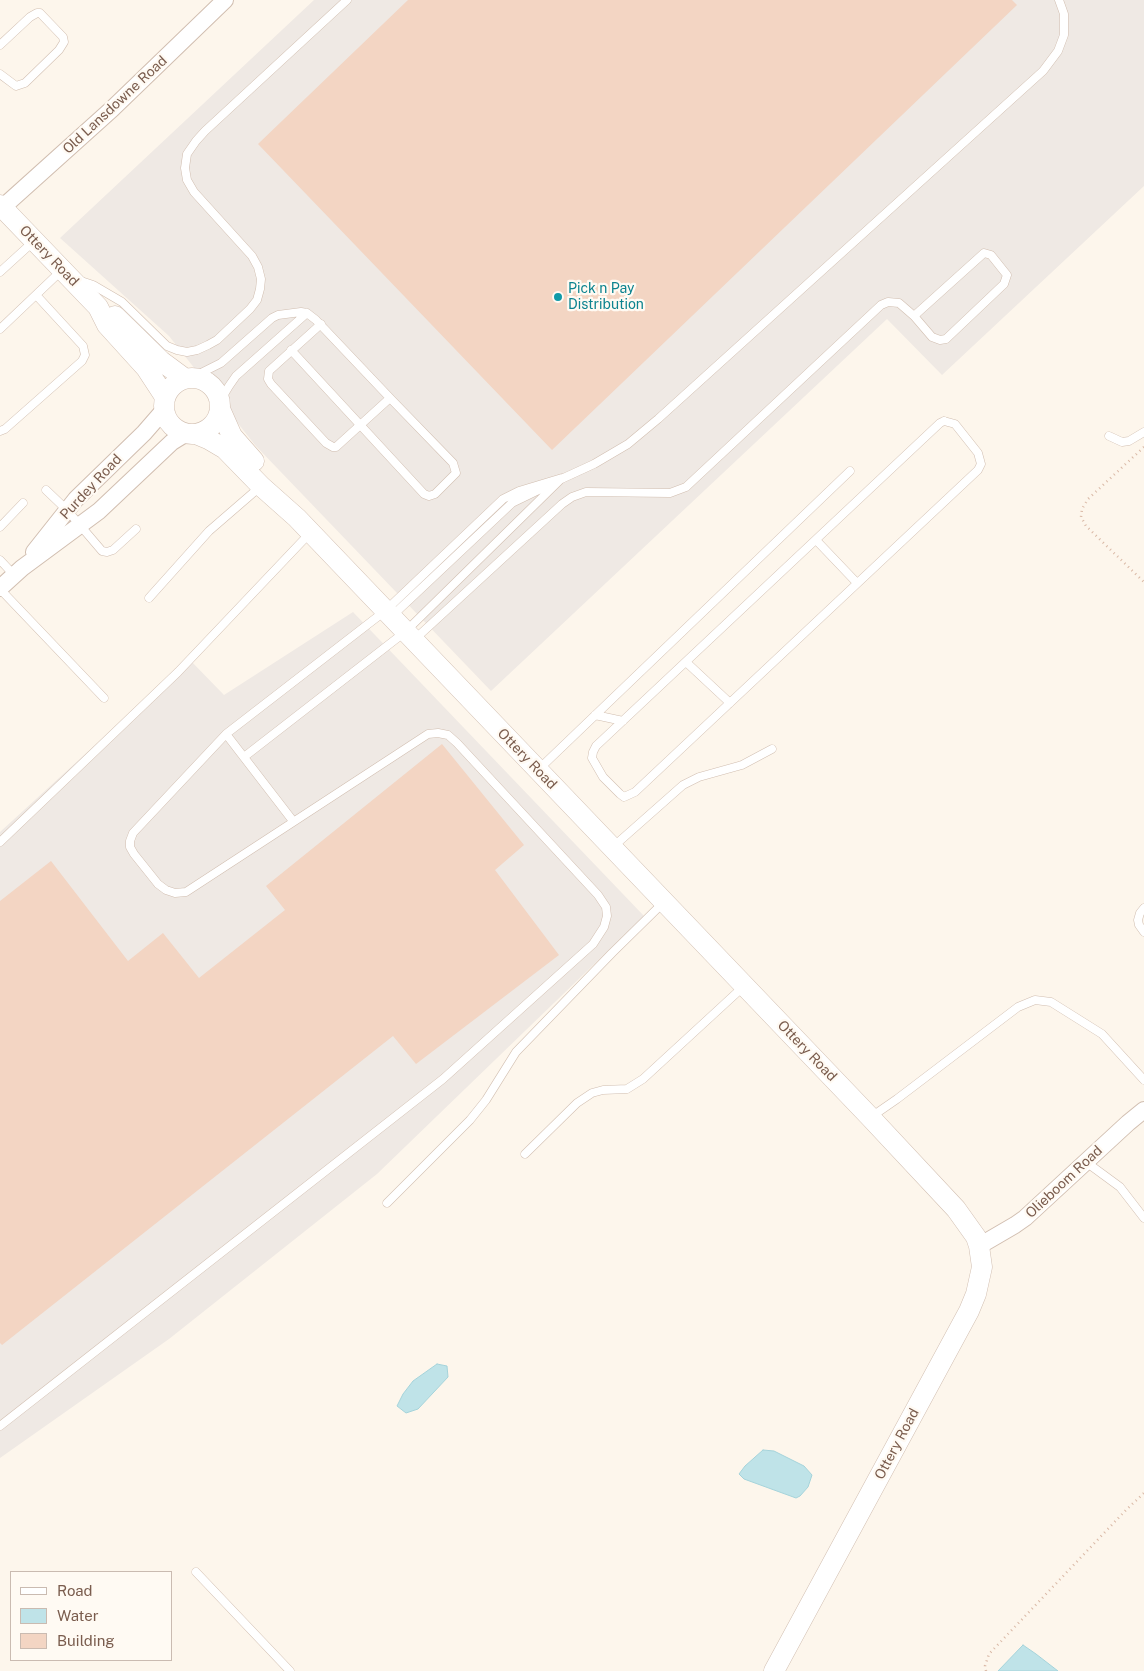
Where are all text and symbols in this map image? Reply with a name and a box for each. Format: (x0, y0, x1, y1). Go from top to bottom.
street label: Old Lansdowne Road (59, 52, 171, 158)
street label: Ottery Road (16, 222, 82, 290)
place label: Pick n Pay Distribution (568, 281, 644, 314)
marker: Pick n Pay Distribution (552, 291, 564, 303)
street label: Purdey Road (57, 451, 125, 523)
street label: Ottery Road (494, 725, 560, 793)
street label: Ottery Road (774, 1017, 840, 1085)
street label: Olieboom Road (1022, 1142, 1106, 1222)
street label: Ottery Road (871, 1406, 923, 1482)
legend (10, 1571, 172, 1661)
text: Road (57, 1582, 93, 1599)
text: Water (57, 1607, 99, 1624)
text: Building (57, 1632, 115, 1649)

